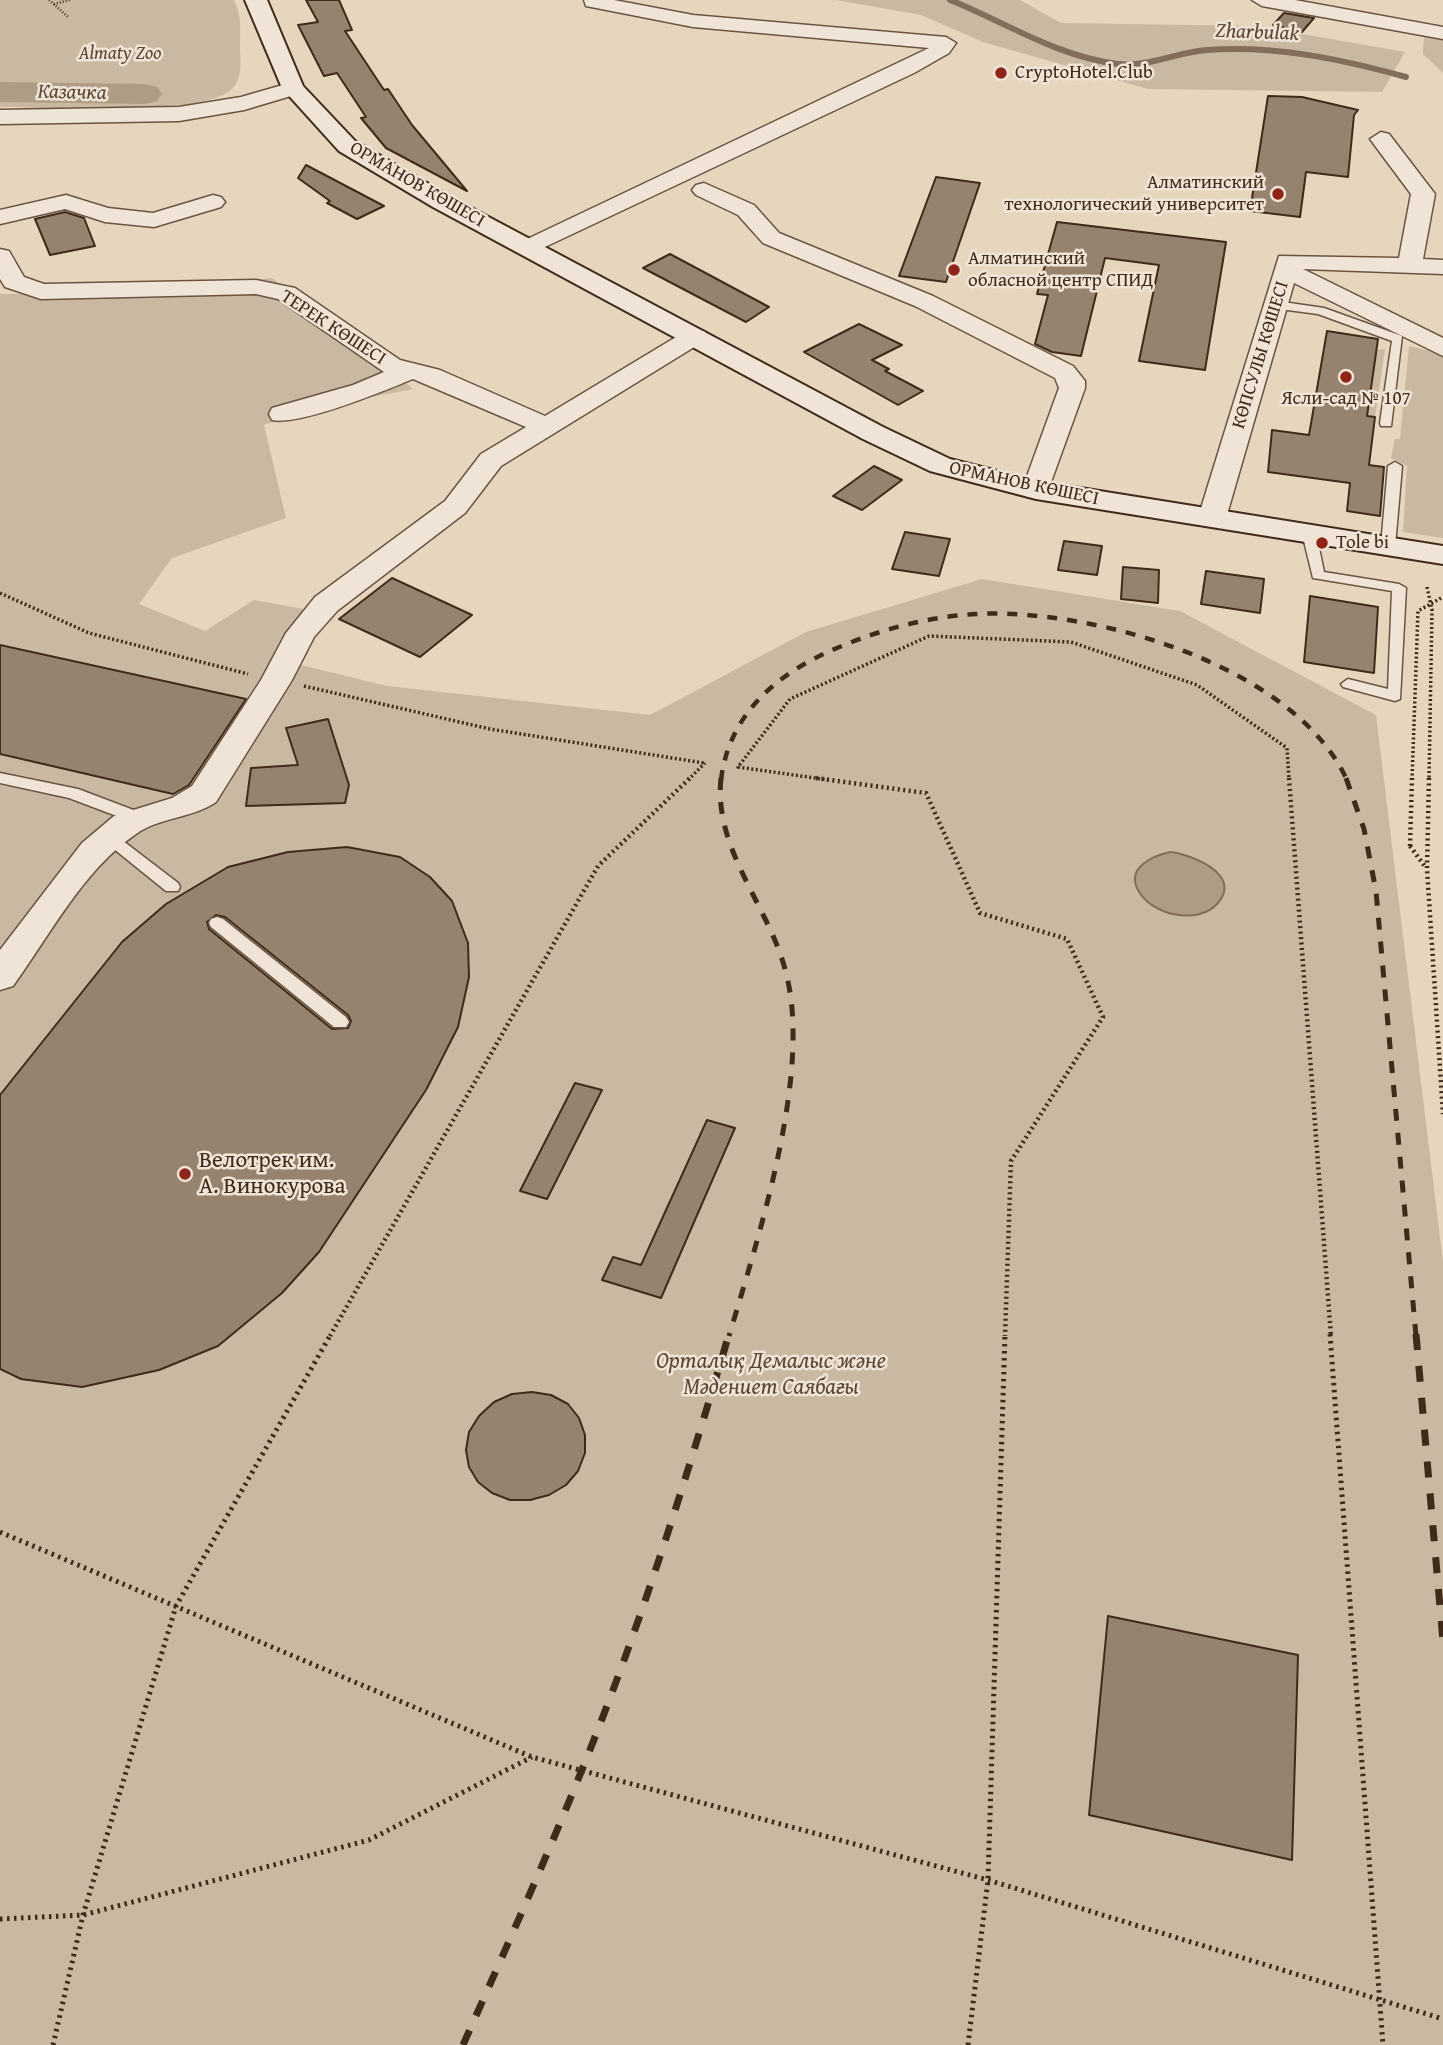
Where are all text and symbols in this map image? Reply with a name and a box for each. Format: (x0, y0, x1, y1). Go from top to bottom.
water label: Zharbulak (1215, 19, 1299, 47)
park label: Almaty Zoo (79, 43, 161, 65)
place label: CryptoHotel.Club (1015, 62, 1153, 84)
marker: CryptoHotel.Club (993, 65, 1009, 81)
water label: Казачка (37, 80, 107, 106)
street label: ОРМАНОВ КӨШЕСІ (345, 137, 489, 233)
place label: Алматинский технологический университет (1004, 172, 1264, 216)
marker: Алматинский технологический университет (1270, 186, 1286, 202)
place label: Алматинский обласной центр СПИД (968, 248, 1153, 292)
marker: Алматинский обласной центр СПИД (946, 262, 962, 278)
street label: КӨПСУЛЫ КӨШЕСІ (1228, 278, 1294, 432)
street label: ТЕРЕК КӨШЕСІ (276, 286, 390, 370)
marker: Ясли-сад № 107 (1338, 369, 1354, 385)
place label: Ясли-сад № 107 (1281, 388, 1411, 410)
street label: ОРМАНОВ КӨШЕСІ (947, 457, 1101, 511)
place label: Tole bi (1336, 532, 1389, 554)
marker: Tole bi (1314, 535, 1330, 551)
place label: Велотрек им. А. Винокурова (199, 1147, 345, 1201)
marker: Велотрек им. А. Винокурова (177, 1166, 193, 1182)
park label: Орталық Демалыс және Мәдениет Саябағы (656, 1348, 886, 1402)

